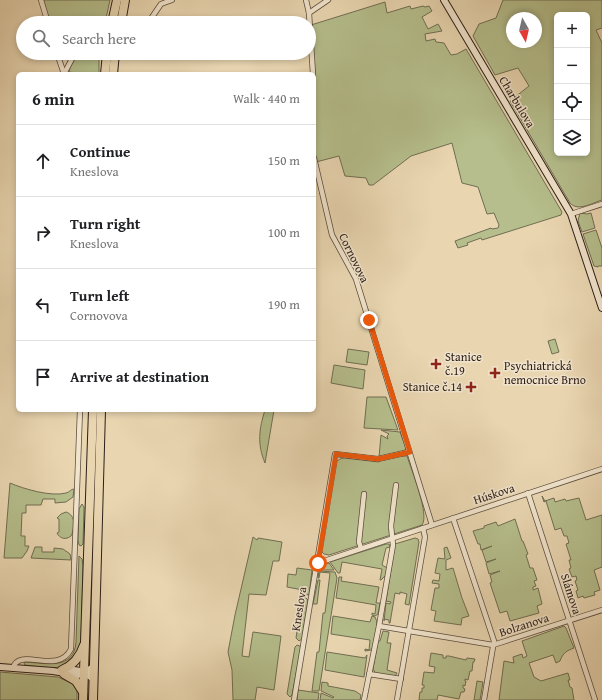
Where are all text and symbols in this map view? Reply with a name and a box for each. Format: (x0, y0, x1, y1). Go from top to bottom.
north arrow (506, 12, 542, 48)
map controls (554, 12, 590, 156)
button: + (554, 12, 590, 48)
search box (16, 16, 316, 60)
icon: search (30, 27, 52, 49)
text: Search here (62, 28, 136, 49)
button: − (554, 48, 590, 84)
street label: Charbulova (495, 73, 540, 131)
button: locate (554, 84, 590, 120)
text: 6 min (32, 86, 74, 111)
text: Walk · 440 m (233, 89, 300, 108)
button: layers (554, 120, 590, 156)
text: Continue (70, 141, 131, 162)
icon: ahead (32, 150, 54, 172)
text: 150 m (268, 151, 300, 170)
text: Kneslova (70, 162, 119, 181)
text: Turn right (70, 213, 141, 234)
icon: right (32, 222, 54, 244)
text: 100 m (268, 223, 300, 242)
street label: Cornovova (335, 230, 374, 286)
text: Kneslova (70, 234, 119, 253)
text: Turn left (70, 285, 129, 306)
icon: left (32, 294, 54, 316)
text: 190 m (268, 295, 300, 314)
text: Cornovova (70, 306, 128, 325)
route end (360, 311, 378, 329)
place label: Stanice č.19 (445, 348, 482, 379)
place label: Psychiatrická nemocnice Brno (504, 357, 586, 388)
marker: Stanice č.19 (430, 358, 442, 370)
icon: arrive (32, 366, 54, 388)
text: Arrive at destination (70, 366, 209, 387)
marker: Psychiatrická nemocnice Brno (489, 367, 501, 379)
place label: Stanice č.14 (403, 378, 462, 395)
marker: Stanice č.14 (465, 381, 477, 393)
street label: Húskova (471, 479, 517, 508)
route start (309, 554, 327, 572)
street label: Slámova (557, 571, 586, 617)
street label: Kneslova (287, 585, 310, 632)
street label: Bolzanova (497, 608, 551, 641)

